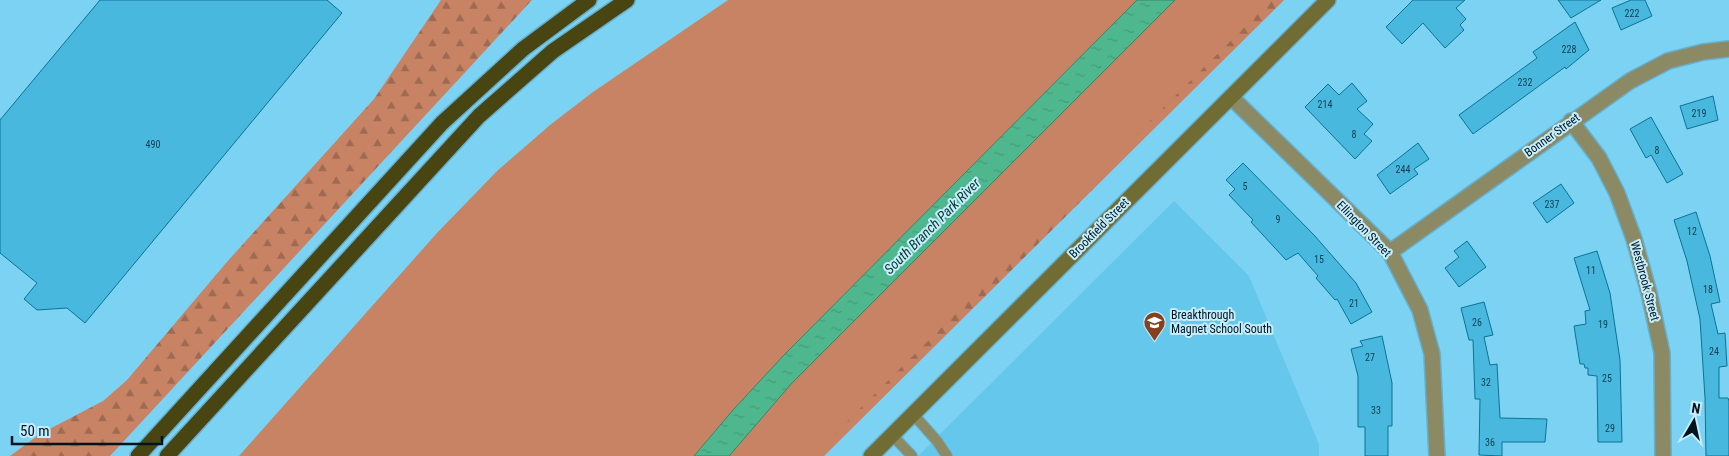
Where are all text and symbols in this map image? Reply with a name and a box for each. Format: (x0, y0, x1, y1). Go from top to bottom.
house number: 222 (1625, 8, 1639, 19)
house number: 228 (1562, 44, 1576, 55)
house number: 232 (1518, 77, 1532, 88)
house number: 214 (1318, 99, 1332, 110)
house number: 219 (1692, 108, 1706, 119)
street label: Bonner Street (1522, 110, 1583, 160)
house number: 8 (1352, 129, 1357, 140)
house number: 490 (146, 139, 160, 150)
house number: 8 (1655, 145, 1660, 156)
house number: 244 (1396, 164, 1410, 175)
water label: South Branch Park River (881, 174, 984, 277)
house number: 5 (1243, 181, 1248, 192)
street label: Brookfield Street (1066, 195, 1132, 261)
street label: Ellington Street (1334, 198, 1394, 260)
house number: 237 (1545, 199, 1559, 210)
house number: 9 (1276, 214, 1281, 225)
house number: 12 (1687, 226, 1697, 237)
street label: Westbrook Street (1628, 240, 1662, 323)
house number: 15 (1314, 254, 1324, 265)
house number: 11 (1586, 265, 1596, 276)
house number: 18 (1703, 284, 1713, 295)
house number: 21 (1349, 298, 1359, 309)
place label: Breakthrough Magnet School South (1171, 308, 1272, 336)
school or university icon: Breakthrough Magnet School South (1143, 310, 1167, 341)
house number: 26 (1472, 317, 1482, 328)
house number: 19 (1598, 319, 1608, 330)
house number: 24 (1709, 346, 1719, 357)
house number: 27 (1365, 352, 1375, 363)
house number: 25 (1602, 373, 1612, 384)
house number: 32 (1481, 377, 1491, 388)
north arrow (1669, 396, 1719, 446)
text: N (1691, 400, 1702, 417)
house number: 33 (1371, 405, 1381, 416)
scale bar (12, 414, 162, 446)
text: 50 m (20, 422, 50, 440)
house number: 29 (1605, 423, 1615, 434)
house number: 36 (1485, 437, 1495, 448)

